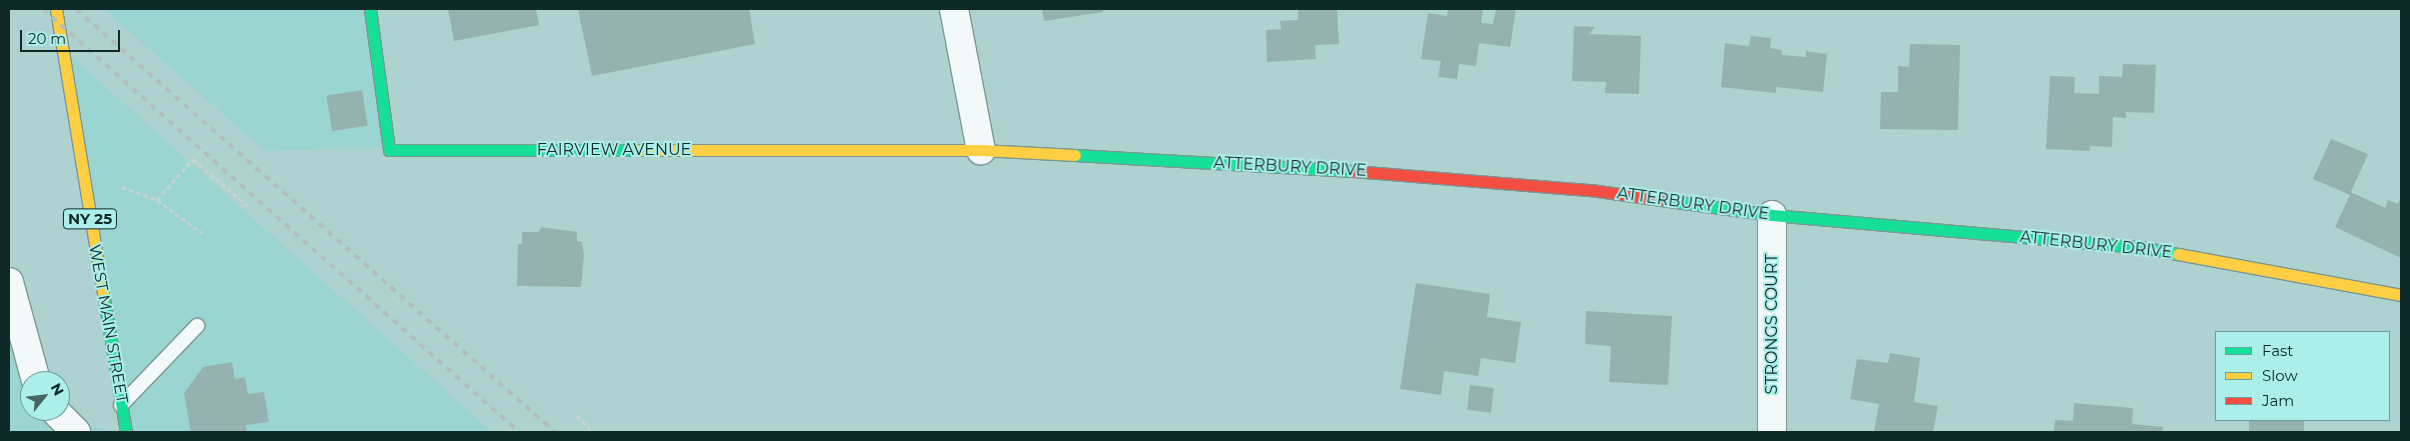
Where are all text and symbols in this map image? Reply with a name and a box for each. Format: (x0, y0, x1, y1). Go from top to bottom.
scale bar (22, 20, 122, 52)
text: 20 m (28, 29, 66, 48)
street label: FAIRVIEW AVENUE (537, 140, 691, 160)
street label: ATTERBURY DRIVE (1213, 153, 1367, 181)
street label: ATTERBURY DRIVE (1616, 184, 1770, 224)
road number: NY 25 (62, 206, 118, 232)
street label: ATTERBURY DRIVE (2019, 227, 2173, 263)
street label: WEST MAIN STREET (85, 243, 131, 405)
street label: STRONGS COURT (1762, 254, 1782, 394)
legend (2215, 331, 2390, 421)
text: Fast (2262, 341, 2293, 360)
text: Slow (2262, 366, 2298, 385)
north arrow (20, 371, 70, 421)
text: N (47, 380, 68, 399)
text: Jam (2262, 391, 2294, 410)

